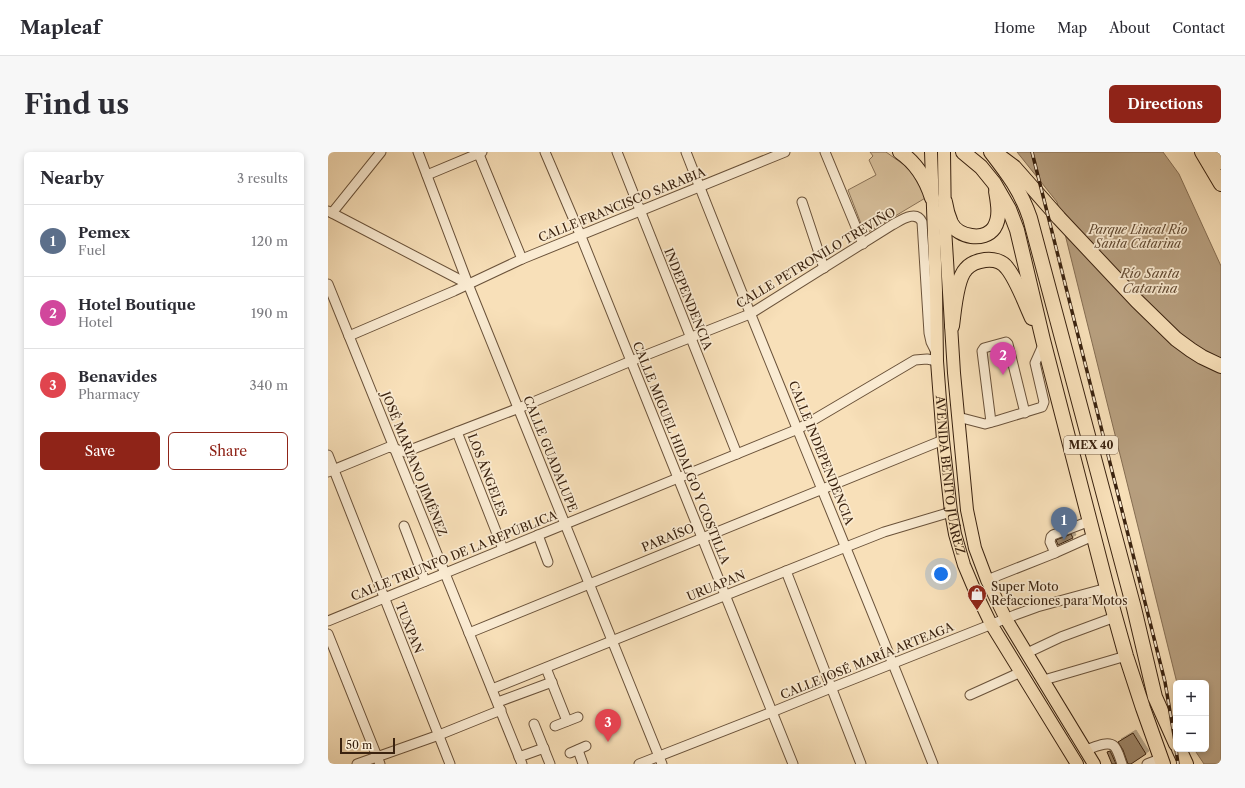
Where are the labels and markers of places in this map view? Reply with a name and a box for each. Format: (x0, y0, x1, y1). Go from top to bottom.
pin: 2 (990, 342, 1016, 375)
pin: 1 (1051, 507, 1077, 540)
place label: Super Moto Refacciones para Motos (991, 579, 1127, 608)
shop icon: Super Moto Refacciones para Motos (966, 583, 988, 611)
pin: 3 (595, 709, 621, 742)

